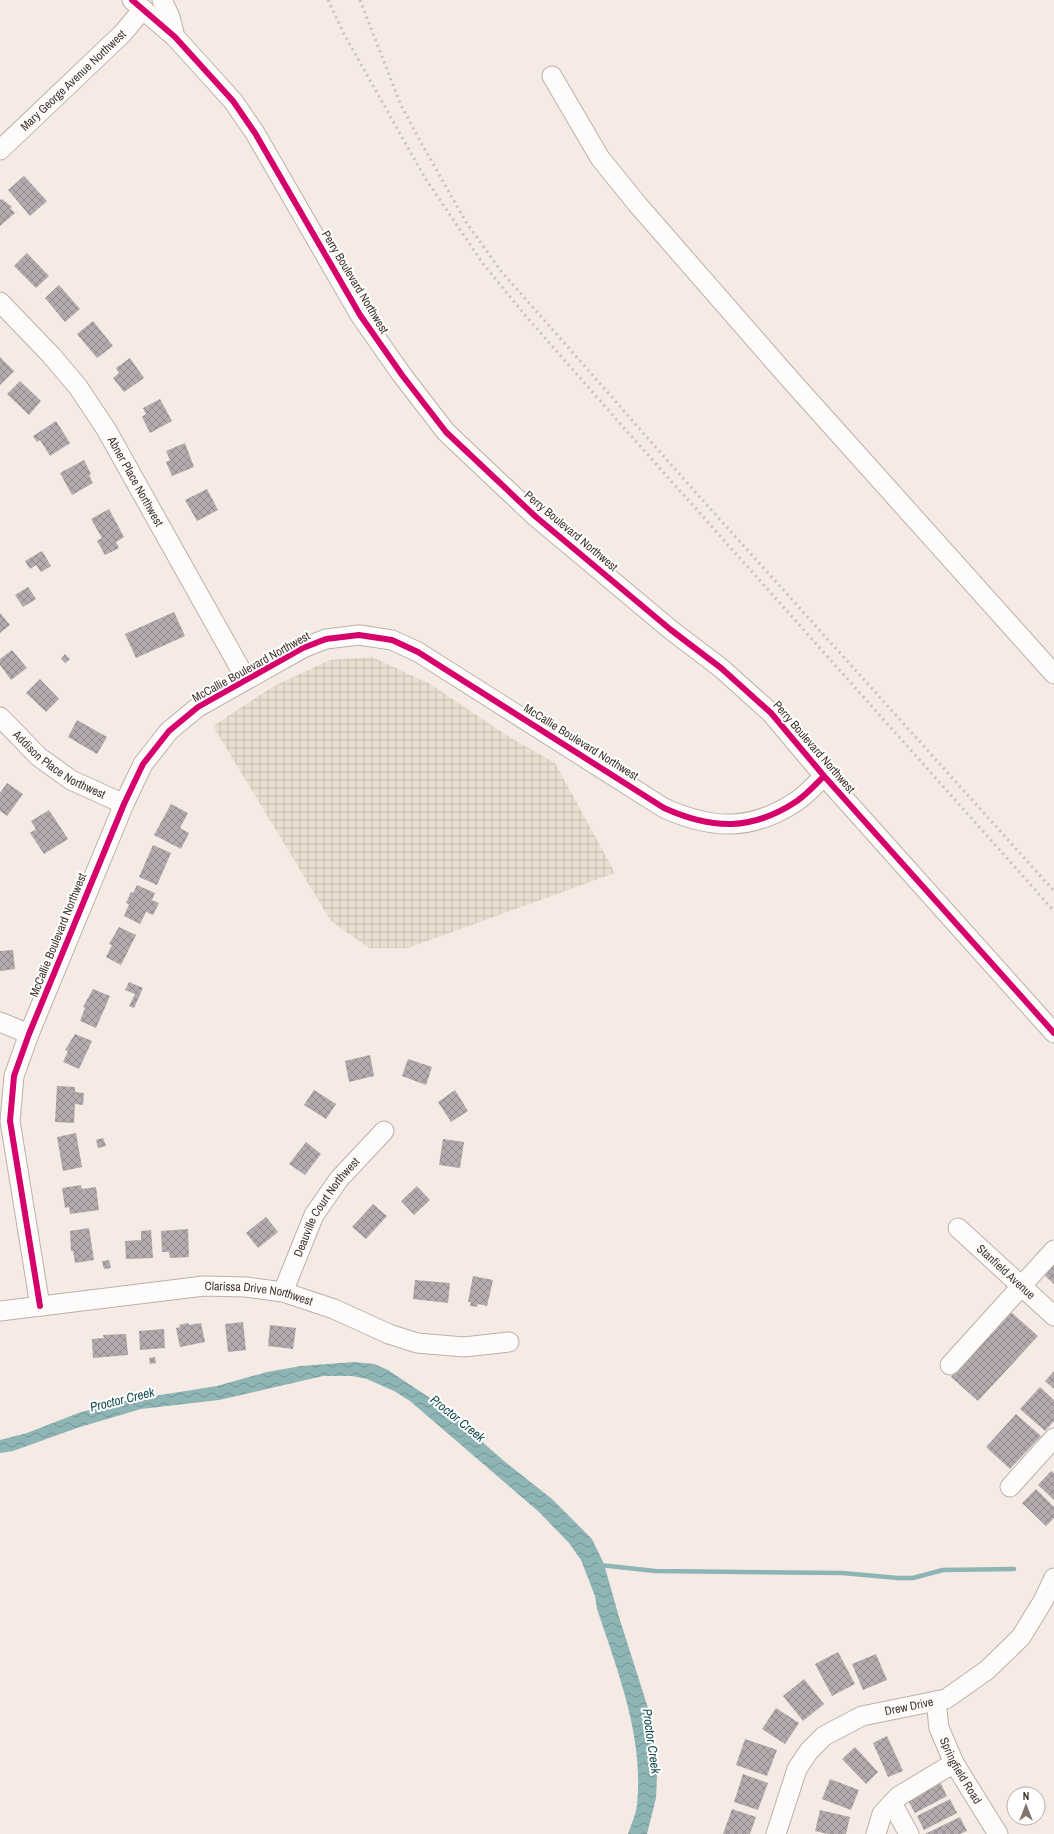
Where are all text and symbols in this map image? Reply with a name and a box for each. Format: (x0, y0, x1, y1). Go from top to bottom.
street label: Mary George Avenue Northwest (17, 26, 130, 134)
street label: Perry Boulevard Northwest (318, 227, 392, 337)
street label: Abner Place Northwest (103, 433, 167, 530)
street label: Perry Boulevard Northwest (521, 487, 621, 575)
street label: McCallie Boulevard Northwest (189, 628, 313, 706)
street label: Perry Boulevard Northwest (769, 697, 859, 797)
street label: McCallie Boulevard Northwest (521, 700, 642, 784)
street label: Addison Place Northwest (9, 726, 108, 803)
street label: McCallie Boulevard Northwest (26, 870, 90, 999)
street label: Deauville Court Northwest (290, 1154, 363, 1259)
street label: Stanfield Avenue (973, 1241, 1039, 1303)
street label: Clarissa Drive Northwest (205, 1278, 315, 1309)
water label: Proctor Creek (88, 1383, 157, 1416)
water label: Proctor Creek (427, 1391, 489, 1446)
street label: Drew Drive (883, 1694, 935, 1719)
water label: Proctor Creek (639, 1707, 665, 1775)
street label: Springfield Road (936, 1735, 985, 1807)
north arrow (1006, 1786, 1046, 1826)
text: N (1023, 1789, 1029, 1803)

